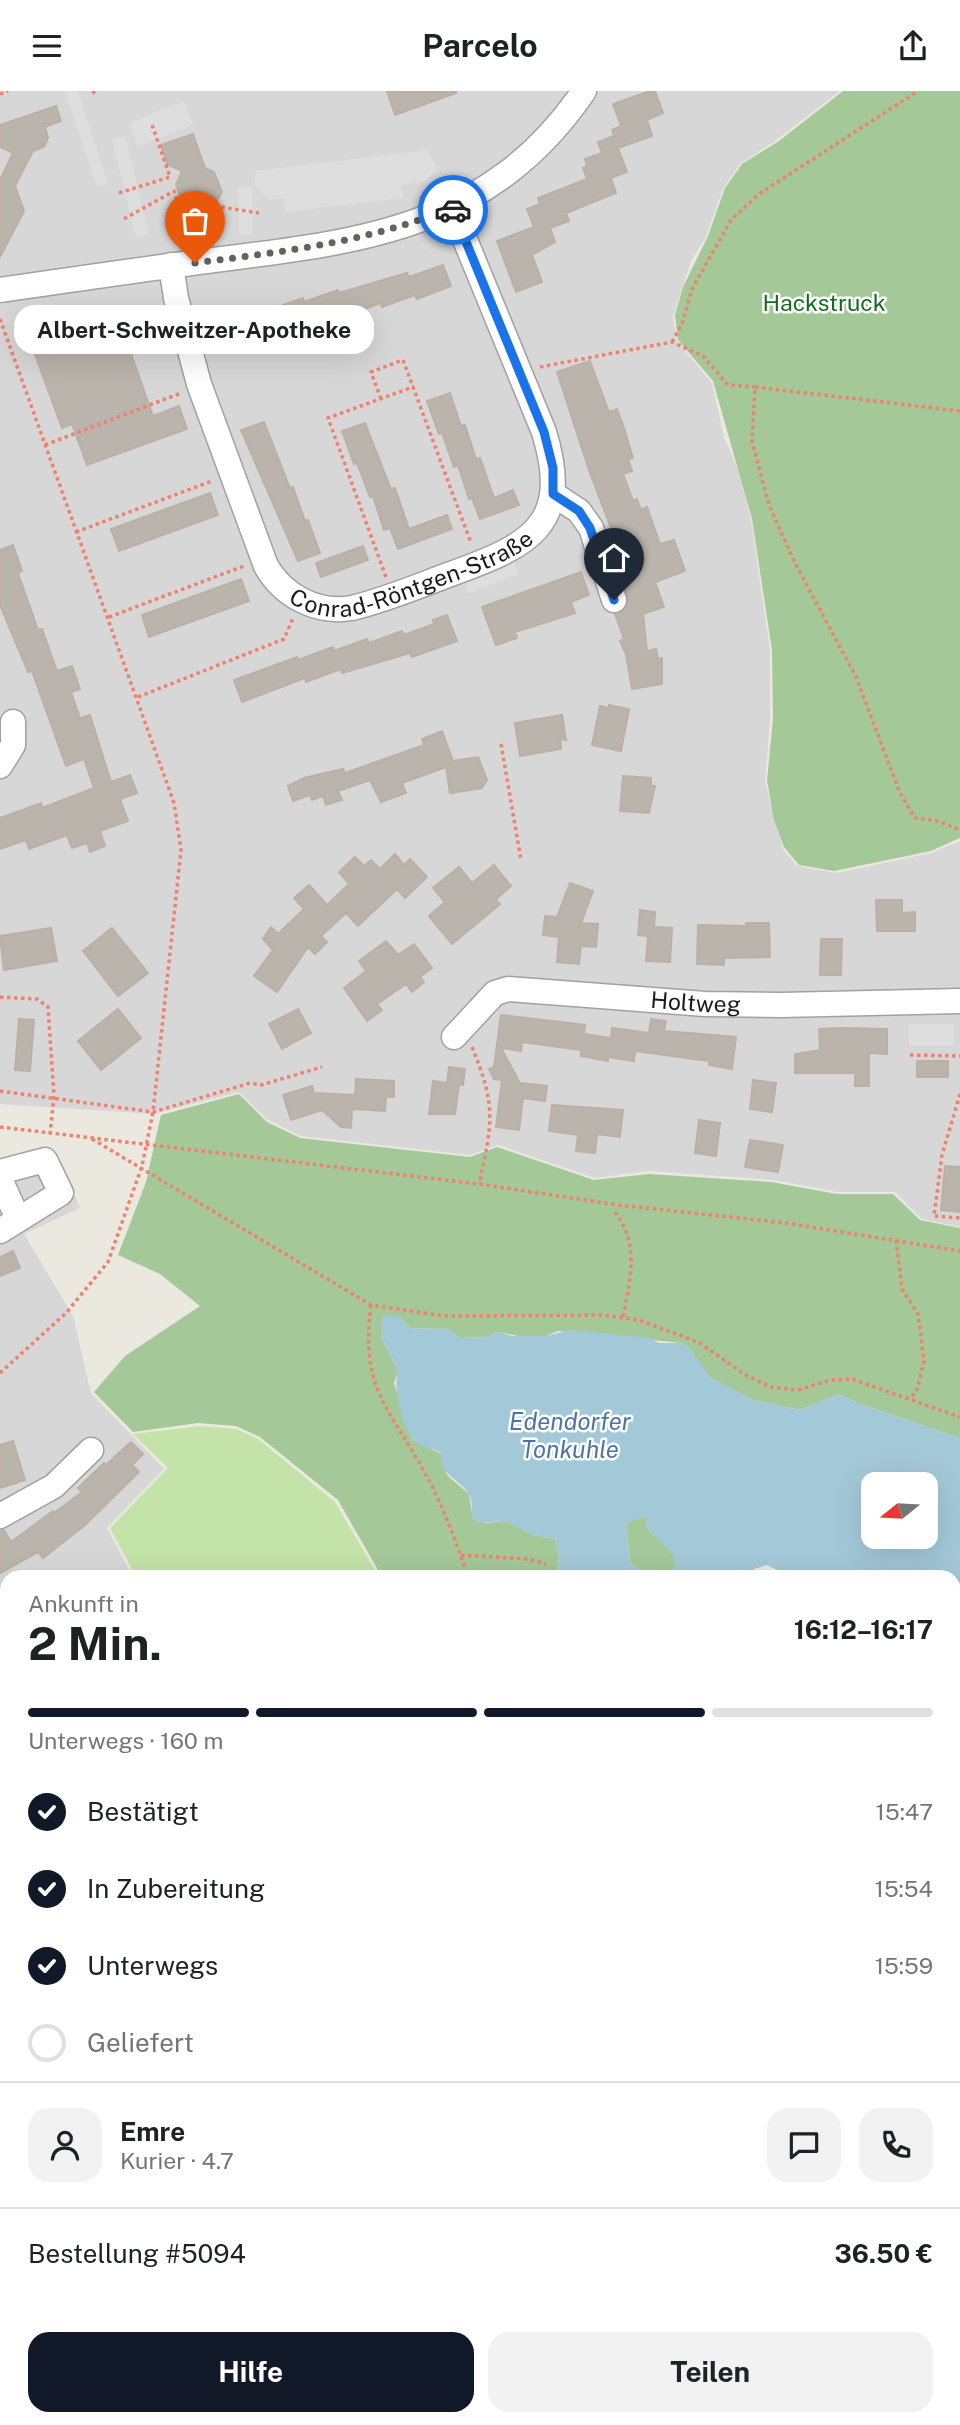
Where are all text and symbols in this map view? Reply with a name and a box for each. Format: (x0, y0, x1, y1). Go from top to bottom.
icon: menu (28, 27, 66, 65)
text: Parcelo (422, 27, 538, 64)
icon: share (894, 27, 932, 65)
courier (418, 175, 488, 245)
pin (165, 191, 225, 263)
icon: car (434, 191, 472, 229)
icon: bag (176, 202, 214, 240)
park label: Hackstruck (762, 289, 886, 316)
callout: Albert-Schweitzer-Apotheke (15, 305, 375, 354)
text: Albert-Schweitzer-Apotheke (37, 316, 351, 343)
street label: Conrad-Röntgen-Straße (285, 524, 538, 622)
pin (584, 528, 644, 600)
icon: home (595, 539, 633, 577)
street label: Holtweg (650, 986, 741, 1018)
water label: Edendorfer Tonkuhle (509, 1407, 632, 1463)
north arrow (861, 1472, 938, 1549)
map controls (861, 1472, 938, 1549)
text: Ankunft in (28, 1590, 139, 1617)
text: 16:12–16:17 (794, 1614, 933, 1645)
text: 2 Min. (28, 1616, 162, 1670)
text: Unterwegs · 160 m (28, 1727, 223, 1754)
icon: check (28, 1793, 66, 1831)
text: Bestätigt (87, 1796, 199, 1827)
text: 15:47 (876, 1798, 933, 1825)
icon: check (28, 1870, 66, 1908)
text: In Zubereitung (87, 1873, 265, 1904)
text: 15:54 (875, 1875, 933, 1902)
icon: check (28, 1947, 66, 1985)
text: Unterwegs (87, 1950, 218, 1981)
text: 15:59 (875, 1952, 933, 1979)
text: Geliefert (87, 2027, 194, 2058)
button: person (28, 2108, 102, 2182)
button: chat (767, 2108, 841, 2182)
button: phone (859, 2108, 933, 2182)
text: Emre (120, 2116, 185, 2147)
text: Kurier · 4.7 (120, 2147, 234, 2174)
text: Bestellung #5094 (28, 2238, 246, 2269)
text: 36.50 € (835, 2238, 933, 2269)
button: Hilfe (28, 2332, 474, 2412)
button: Teilen (488, 2332, 933, 2412)

